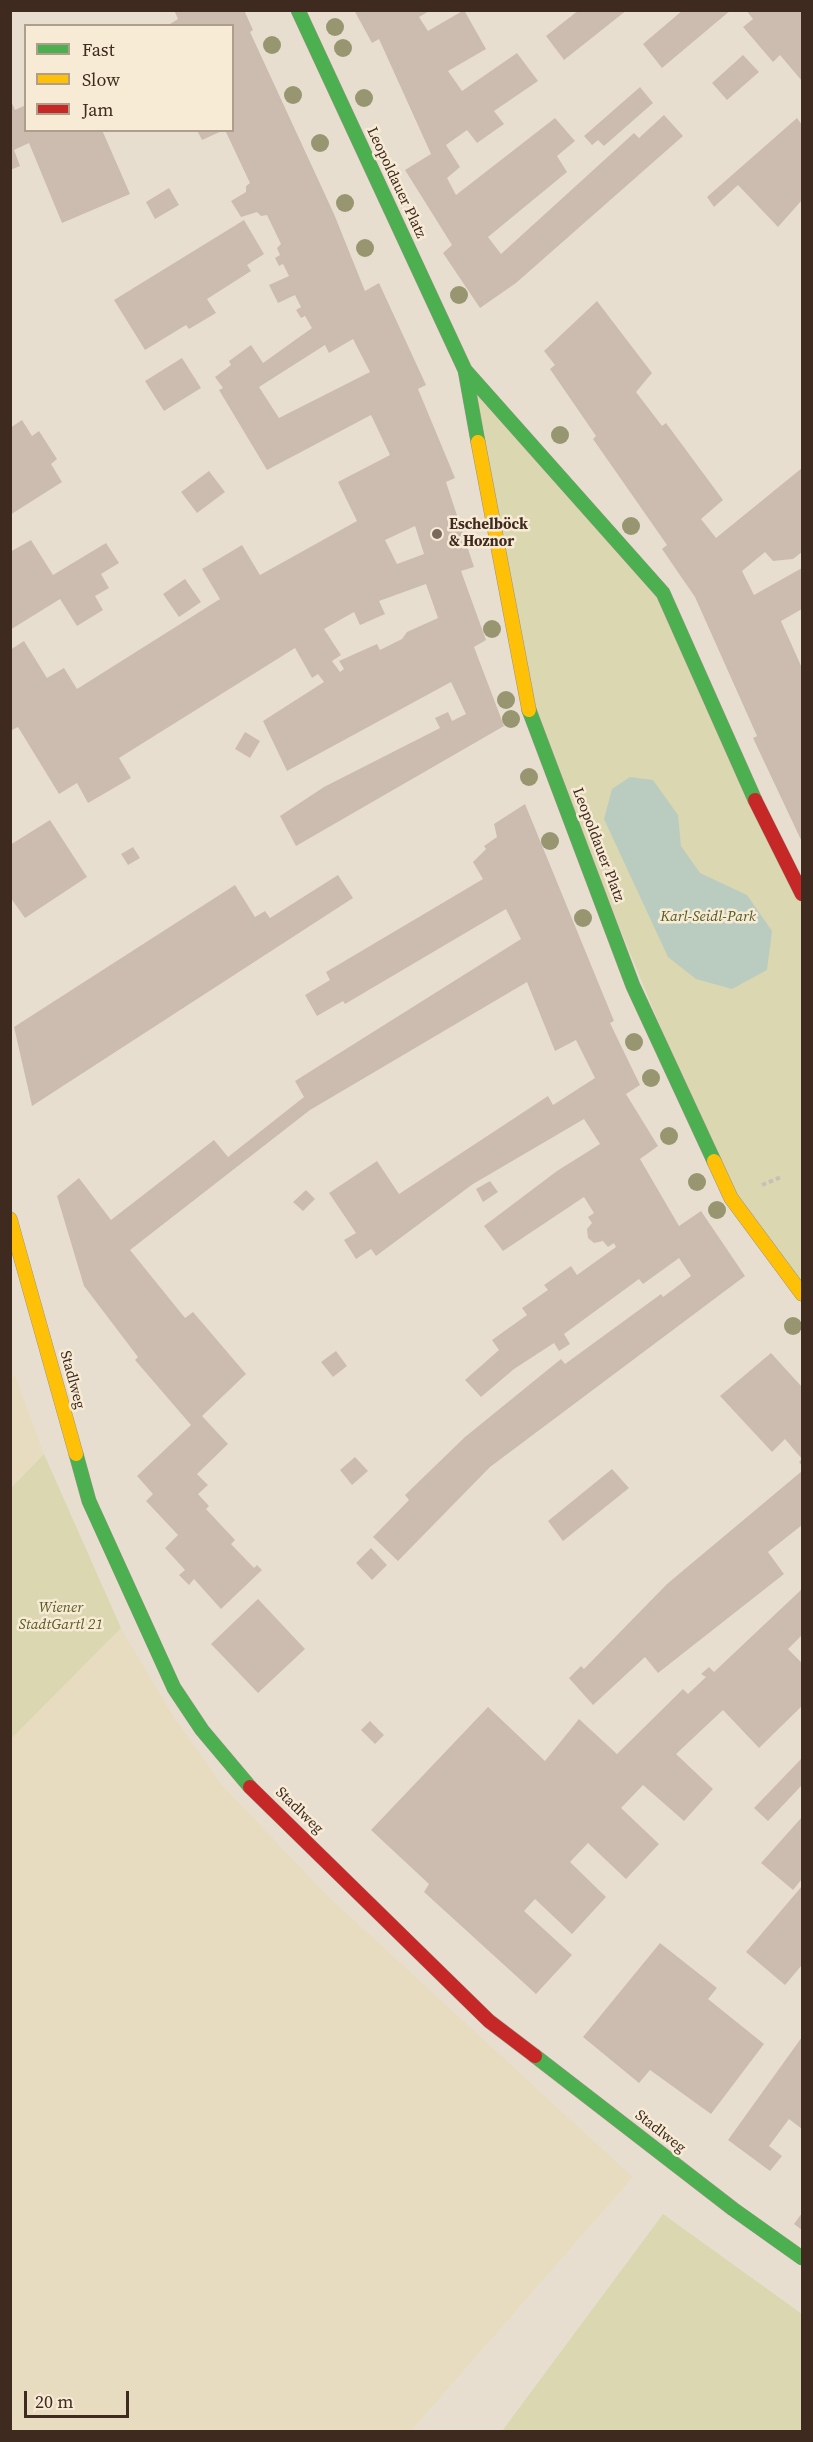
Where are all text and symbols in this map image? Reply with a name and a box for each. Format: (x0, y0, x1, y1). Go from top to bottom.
legend (24, 24, 234, 132)
text: Fast (82, 37, 115, 62)
text: Slow (82, 67, 120, 92)
text: Jam (82, 97, 114, 122)
street label: Leopoldauer Platz (362, 125, 430, 241)
place label: Eschelböck & Hoznor (449, 516, 528, 551)
marker: Eschelböck & Hoznor (430, 527, 444, 541)
street label: Leopoldauer Platz (568, 786, 628, 904)
park label: Karl-Seidl-Park (660, 908, 756, 926)
street label: Stadlweg (56, 1349, 88, 1411)
park label: Wiener StadtGartl 21 (19, 1599, 103, 1634)
street label: Stadlweg (271, 1784, 327, 1838)
street label: Stadlweg (631, 2107, 689, 2157)
scale bar (27, 2379, 132, 2417)
text: 20 m (35, 2389, 73, 2414)

